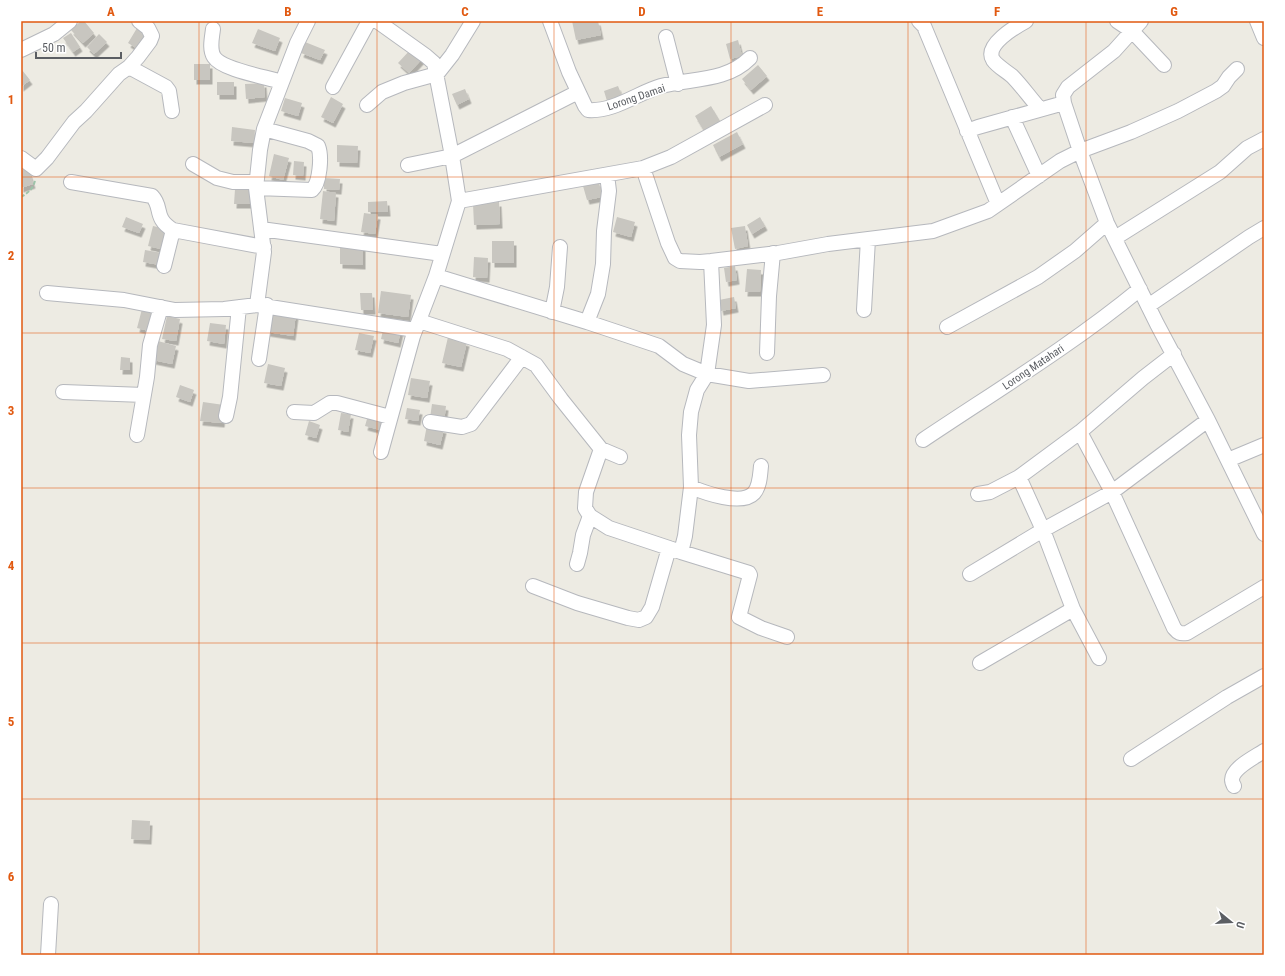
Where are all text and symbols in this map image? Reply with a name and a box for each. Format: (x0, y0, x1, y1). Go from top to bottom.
text: A (107, 4, 115, 19)
text: B (284, 4, 292, 19)
text: C (461, 4, 469, 19)
text: D (638, 4, 646, 19)
text: E (817, 4, 824, 19)
text: F (994, 4, 1000, 19)
text: G (1170, 4, 1178, 19)
scale bar (36, 34, 121, 60)
text: 50 m (42, 41, 66, 55)
street label: Lorong Damai (605, 81, 667, 113)
text: 1 (8, 92, 14, 107)
text: 2 (8, 248, 15, 263)
street label: Lorong Matahari (1000, 342, 1066, 393)
text: 3 (8, 403, 14, 418)
text: 4 (8, 558, 15, 573)
text: 5 (8, 714, 15, 729)
text: 6 (8, 869, 15, 884)
north arrow (1211, 902, 1251, 942)
text: U (1233, 920, 1247, 930)

